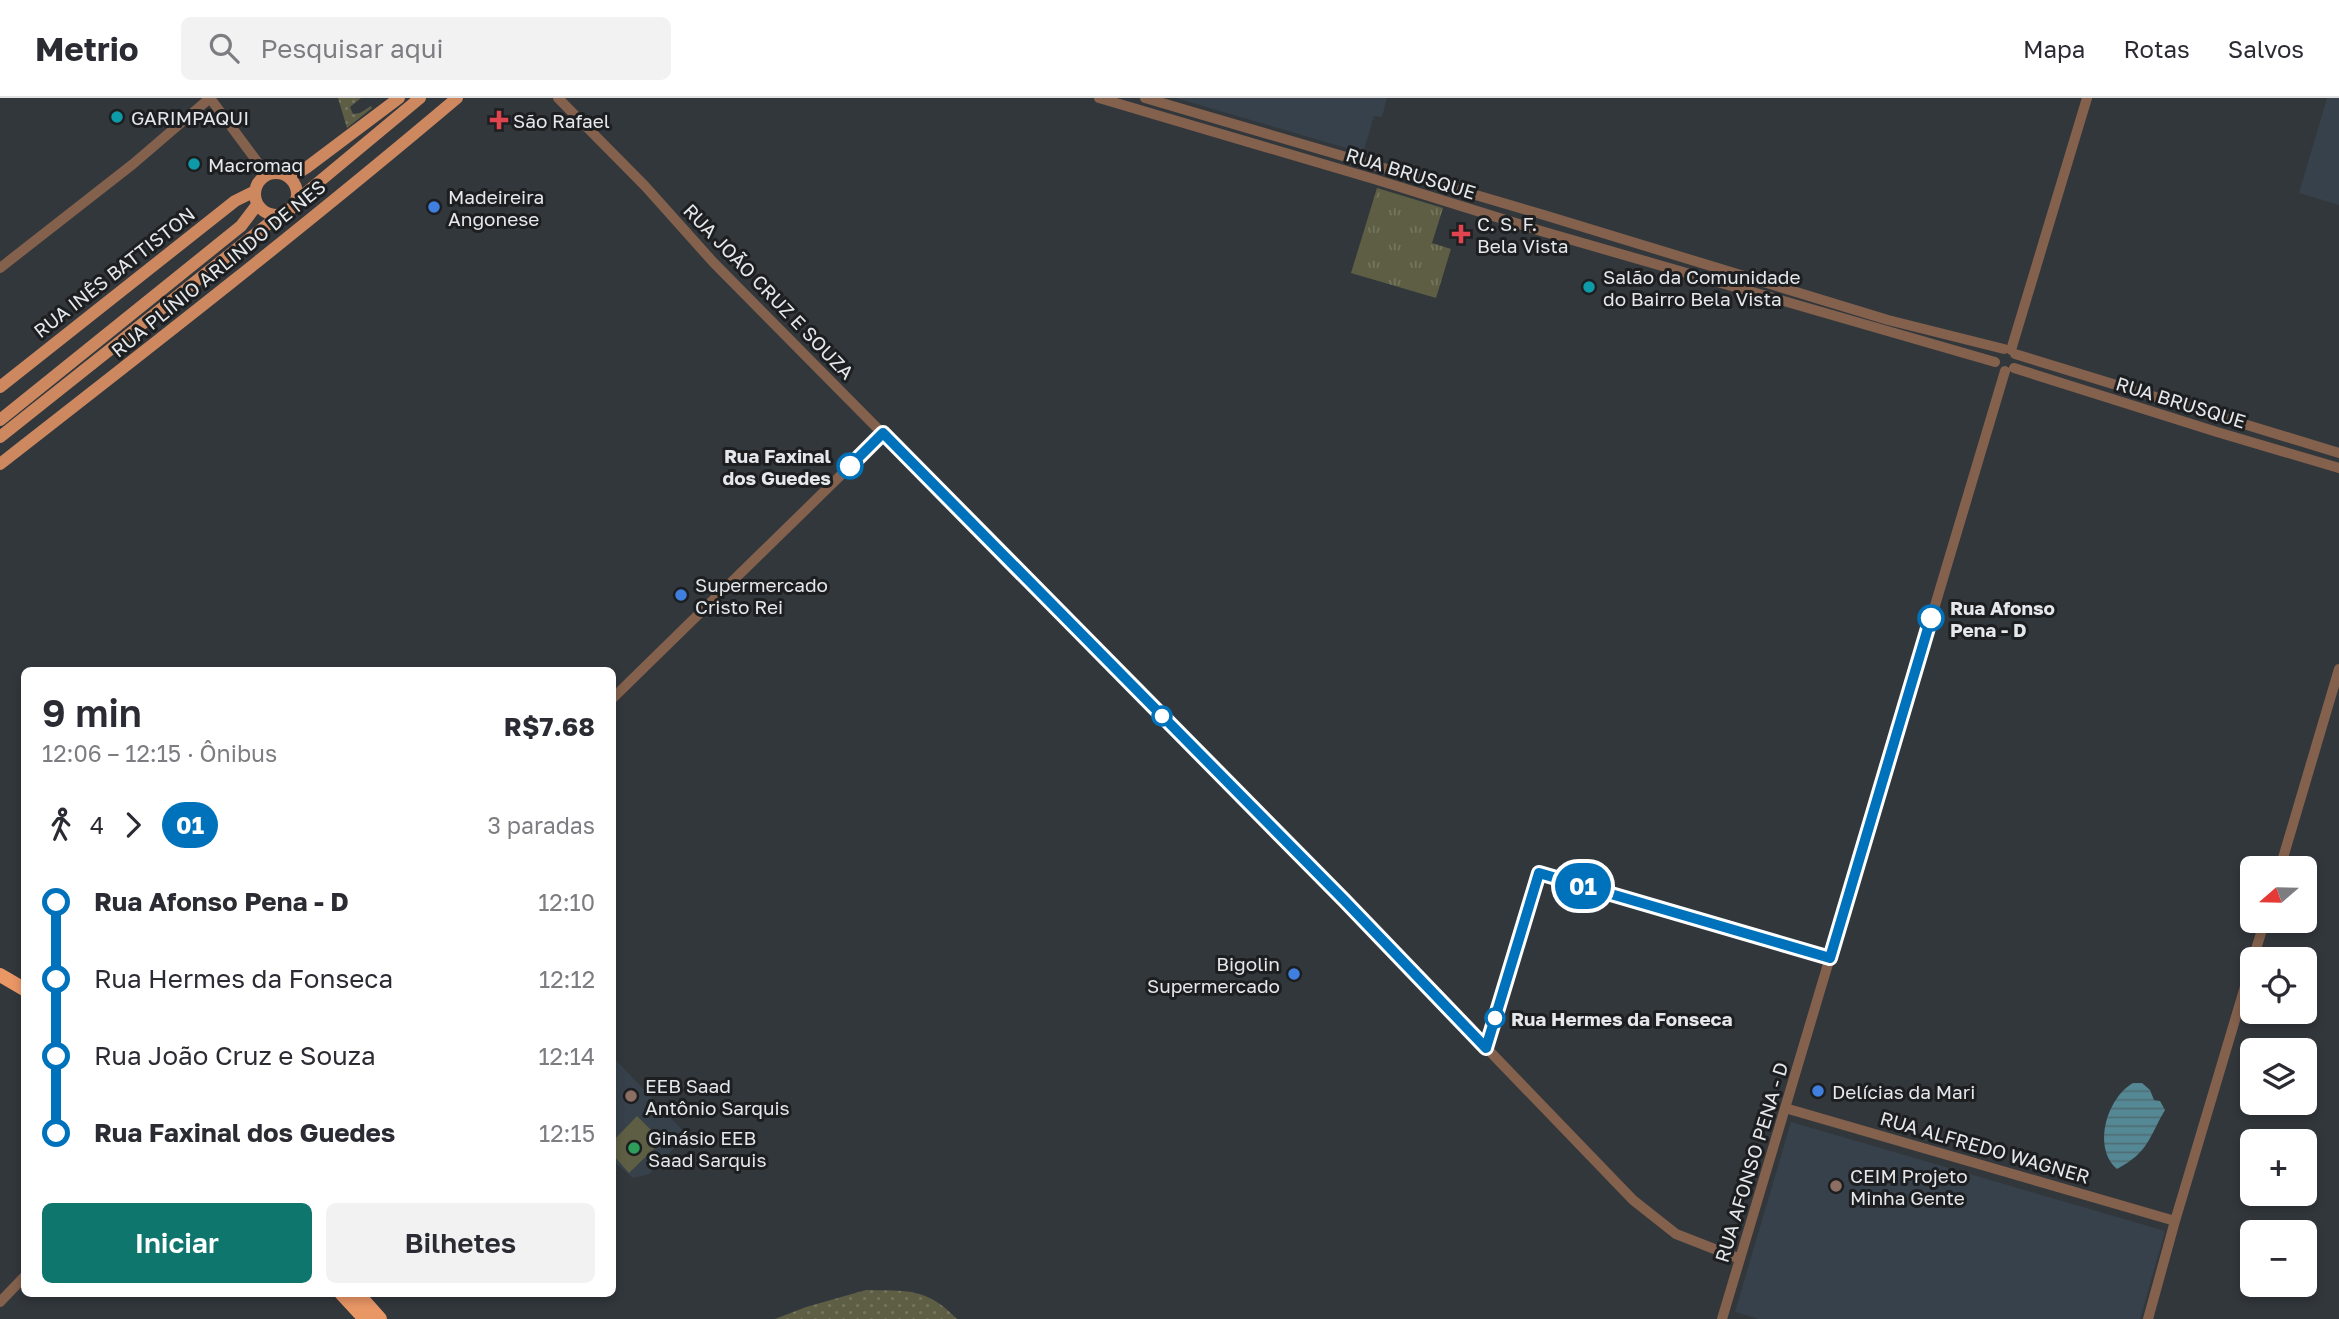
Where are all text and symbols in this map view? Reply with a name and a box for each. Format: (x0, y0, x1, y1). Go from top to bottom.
search box (181, 17, 671, 80)
text: Metrio (35, 29, 139, 68)
icon: search (205, 29, 243, 67)
text: Pesquisar aqui (261, 33, 443, 64)
text: Mapa (2023, 34, 2085, 63)
text: Rotas (2123, 34, 2190, 63)
text: Salvos (2228, 34, 2304, 63)
place label: GARIMPAQUI (131, 106, 249, 129)
marker: GARIMPAQUI (109, 109, 125, 125)
place label: São Rafael (513, 109, 610, 132)
marker: São Rafael (491, 112, 507, 128)
street label: RUA BRUSQUE (1343, 142, 1479, 204)
place label: Macromaq (208, 153, 303, 176)
marker: Macromaq (186, 156, 202, 172)
street label: RUA PLÍNIO ARLINDO DE NES (106, 174, 330, 362)
place label: Madeireira Angonese (448, 185, 544, 230)
street label: RUA JOÃO CRUZ E SOUZA (679, 198, 859, 384)
marker: Madeireira Angonese (426, 199, 442, 215)
street label: RUA INÊS BATTISTON (29, 202, 199, 342)
place label: C. S. F. Bela Vista (1477, 212, 1569, 257)
marker: C. S. F. Bela Vista (1451, 224, 1471, 244)
place label: Salão da Comunidade do Bairro Bela Vista (1603, 265, 1801, 310)
marker: Salão da Comunidade do Bairro Bela Vista (1581, 279, 1597, 295)
street label: RUA BRUSQUE (2113, 371, 2249, 433)
place label: Rua Faxinal dos Guedes (723, 444, 831, 489)
marker: Rua Faxinal dos Guedes (837, 453, 863, 479)
place label: Supermercado Cristo Rei (695, 573, 828, 618)
marker: Supermercado Cristo Rei (673, 587, 689, 603)
place label: Rua Afonso Pena - D (1950, 596, 2055, 641)
marker: Rua Afonso Pena - D (1918, 605, 1944, 631)
text: 9 min (42, 690, 142, 735)
unlabelled marker (1152, 706, 1172, 726)
text: R$7.68 (504, 711, 595, 742)
text: 12:06 – 12:15 · Ônibus (42, 739, 277, 767)
icon: walk (42, 806, 80, 844)
icon: forward (114, 806, 152, 844)
text: 01 (176, 810, 204, 839)
text: 4 (90, 811, 104, 839)
text: 3 paradas (488, 811, 595, 839)
north arrow (2240, 856, 2317, 933)
map controls (2240, 856, 2317, 1297)
line badge: 01 (1552, 863, 1614, 909)
text: 01 (1569, 871, 1597, 900)
text: Rua Afonso Pena - D (94, 886, 349, 917)
text: 12:10 (538, 888, 595, 916)
button: locate (2240, 947, 2317, 1024)
place label: Bigolin Supermercado (1147, 952, 1280, 997)
text: Rua Hermes da Fonseca (94, 963, 393, 994)
text: 12:12 (539, 965, 595, 993)
marker: Bigolin Supermercado (1286, 966, 1302, 982)
place label: Rua Hermes da Fonseca (1511, 1007, 1733, 1030)
marker: Rua Hermes da Fonseca (1485, 1008, 1505, 1028)
button: layers (2240, 1038, 2317, 1115)
text: Rua João Cruz e Souza (94, 1040, 376, 1071)
text: 12:14 (538, 1042, 595, 1070)
street label: RUA AFONSO PENA - D (1710, 1059, 1792, 1265)
place label: EEB Saad Antônio Sarquis (645, 1074, 790, 1119)
place label: Delícias da Mari (1832, 1080, 1975, 1103)
marker: Delícias da Mari (1810, 1083, 1826, 1099)
marker: EEB Saad Antônio Sarquis (623, 1088, 639, 1104)
street label: RUA ALFREDO WAGNER (1878, 1106, 2092, 1188)
text: Rua Faxinal dos Guedes (94, 1117, 395, 1148)
text: 12:15 (539, 1119, 595, 1147)
place label: Ginásio EEB Saad Sarquis (648, 1126, 767, 1171)
button: + (2240, 1129, 2317, 1206)
marker: Ginásio EEB Saad Sarquis (626, 1140, 642, 1156)
place label: CEIM Projeto Minha Gente (1850, 1164, 1968, 1209)
marker: CEIM Projeto Minha Gente (1828, 1178, 1844, 1194)
button: Iniciar (42, 1203, 312, 1283)
button: Bilhetes (326, 1203, 595, 1283)
button: − (2240, 1220, 2317, 1297)

